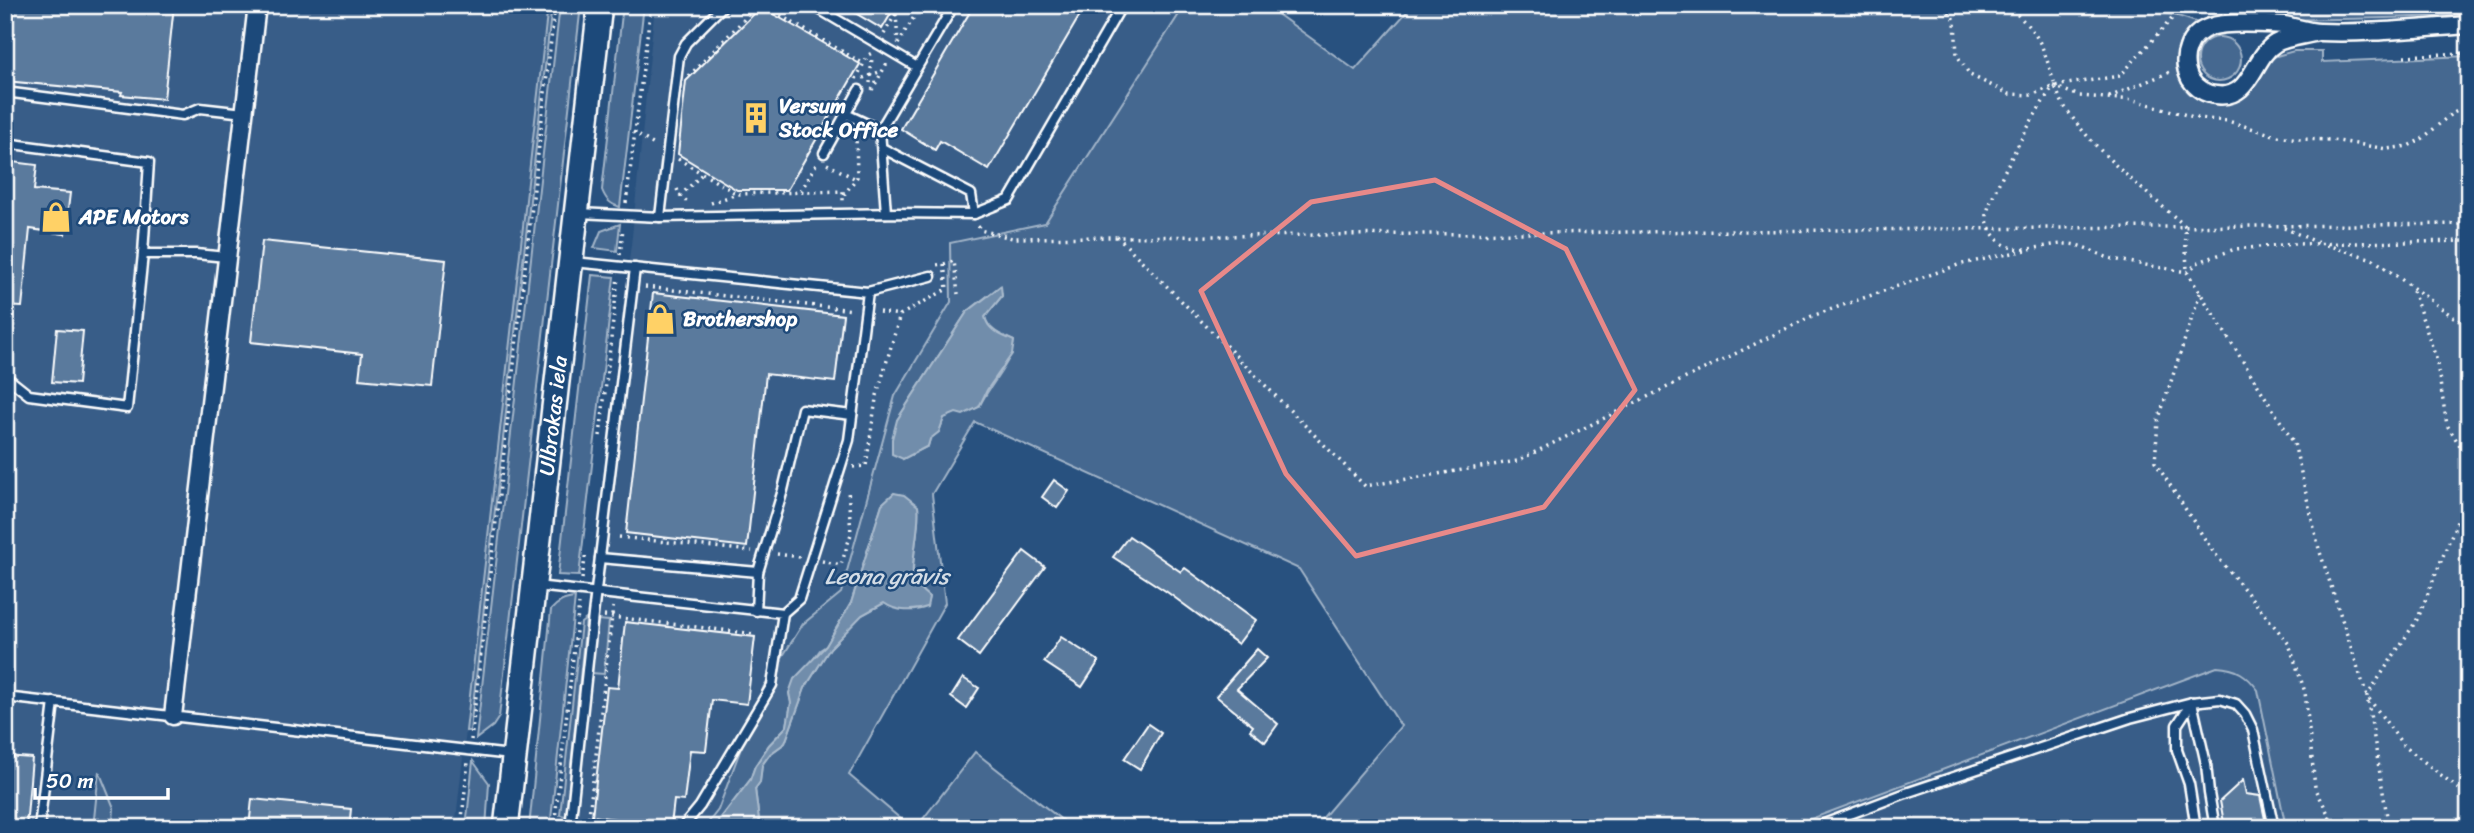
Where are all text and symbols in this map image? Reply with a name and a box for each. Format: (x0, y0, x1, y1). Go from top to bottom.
place label: Versum Stock Office (778, 87, 899, 149)
building icon: Versum Stock Office (739, 101, 773, 135)
place label: APE Motors (78, 198, 189, 236)
shop icon: APE Motors (39, 200, 73, 234)
place label: Brothershop (683, 300, 798, 338)
shop icon: Brothershop (643, 302, 677, 336)
street label: Ulbrokas iela (527, 353, 579, 478)
water label: Leona grāvis (825, 556, 952, 597)
scale bar (35, 756, 168, 800)
text: 50 m (46, 762, 94, 800)

